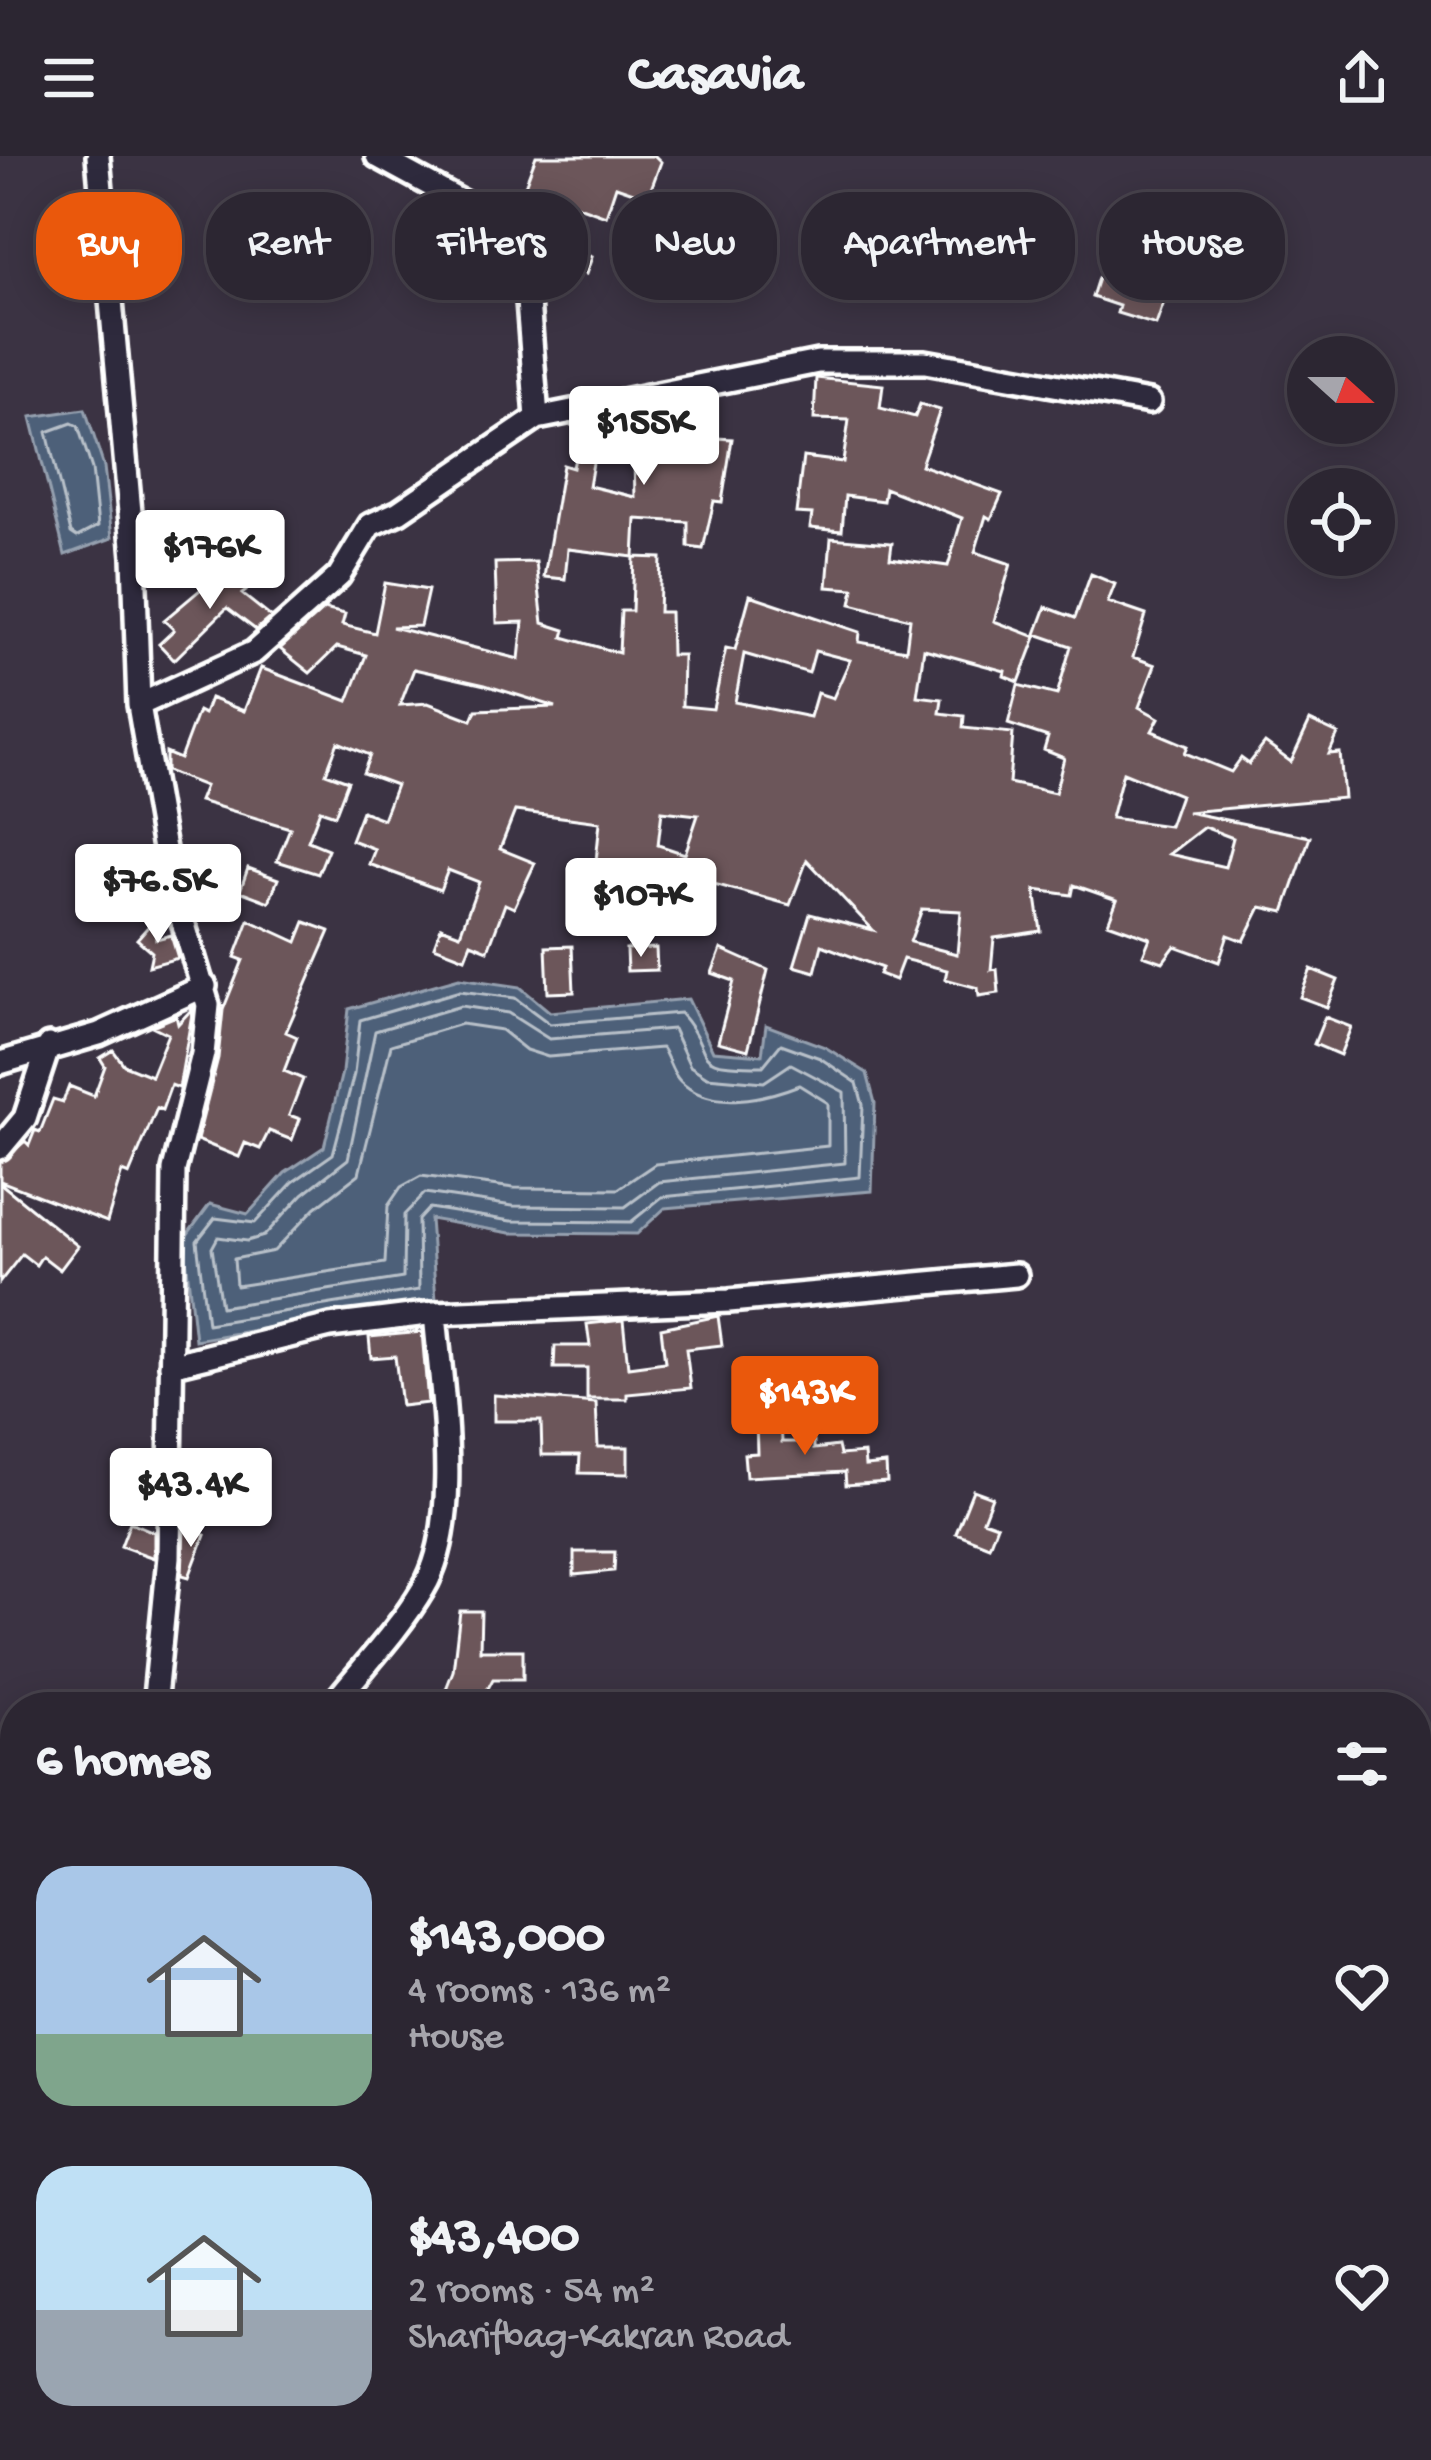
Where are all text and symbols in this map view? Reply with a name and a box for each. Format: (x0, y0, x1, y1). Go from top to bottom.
icon: menu (36, 45, 102, 111)
icon: share (1329, 45, 1395, 111)
text: Casavia (628, 46, 803, 110)
chip: Buy (36, 192, 182, 300)
chip: Rent (206, 192, 371, 300)
chip: Filters (395, 192, 588, 300)
chip: New (612, 192, 777, 300)
chip: Apartment (801, 192, 1075, 300)
chip: House (1099, 192, 1285, 300)
north arrow (1287, 336, 1395, 444)
map controls (1287, 336, 1395, 576)
pin: $155K (560, 386, 728, 488)
text: $155K (596, 402, 692, 448)
button: locate (1287, 468, 1395, 576)
pin: $176K (126, 510, 294, 612)
text: $176K (163, 526, 257, 572)
pin: $76.5K (60, 844, 256, 946)
pin: $107K (557, 858, 725, 960)
text: $76.5K (102, 860, 214, 906)
text: $107K (592, 874, 690, 920)
pin: $143K (721, 1356, 889, 1458)
text: $143K (758, 1372, 852, 1418)
pin: $43.4K (93, 1448, 289, 1550)
text: $43.4K (137, 1464, 245, 1510)
icon: filters (1329, 1731, 1395, 1797)
text: 6 homes (36, 1734, 209, 1794)
text: $143,000 (408, 1910, 605, 1970)
icon: home (132, 1914, 276, 2058)
icon: heart (1329, 1953, 1395, 2019)
text: 4 rooms · 136 m² (408, 1970, 671, 2016)
text: House (408, 2016, 503, 2062)
text: $43,400 (408, 2210, 580, 2270)
icon: home (132, 2214, 276, 2358)
icon: heart (1329, 2253, 1395, 2319)
text: 2 rooms · 54 m² (408, 2270, 655, 2316)
text: Sharifbag-Kakran Road (408, 2316, 788, 2362)

